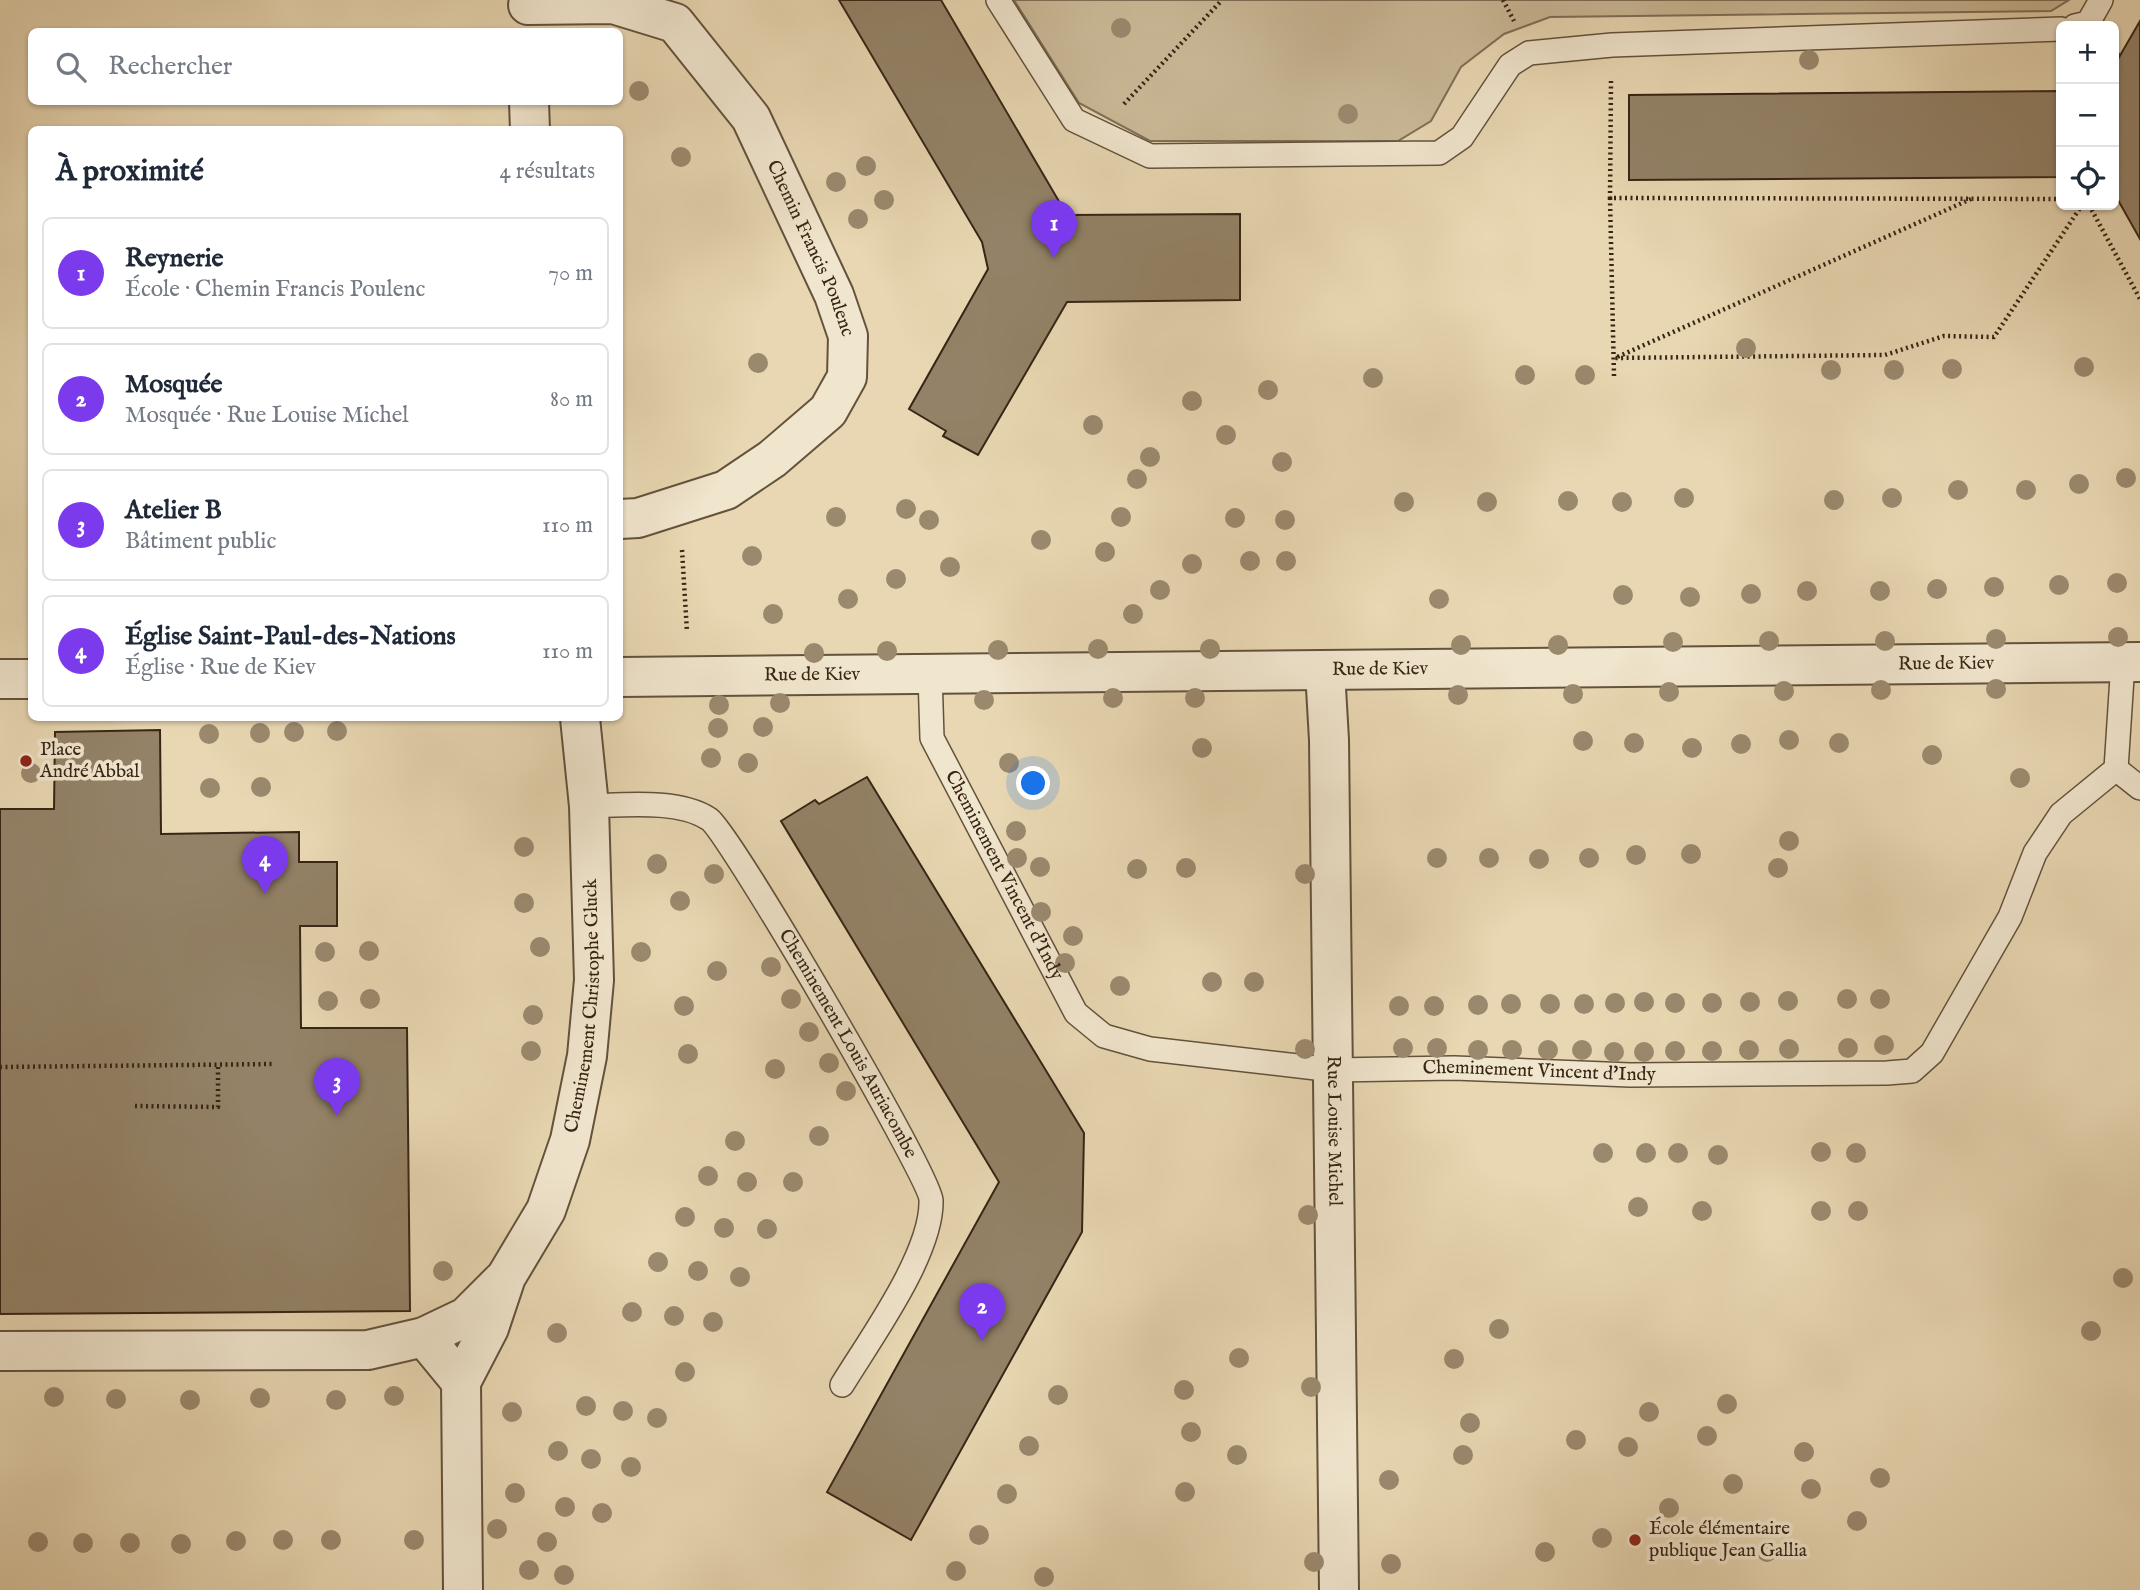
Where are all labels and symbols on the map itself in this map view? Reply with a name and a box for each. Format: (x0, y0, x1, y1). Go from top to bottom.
street label: Chemin Francis Poulenc (761, 157, 859, 340)
pin: 1 (1031, 200, 1077, 258)
street label: Rue de Kiev (1898, 651, 1995, 676)
street label: Rue de Kiev (1332, 657, 1429, 682)
street label: Rue de Kiev (764, 663, 861, 688)
place label: Place André Abbal (39, 738, 140, 784)
marker: Place André Abbal (18, 753, 34, 769)
street label: Cheminement Vincent d'Indy (939, 766, 1069, 985)
your location (1016, 766, 1050, 800)
pin: 4 (242, 836, 288, 894)
street label: Cheminement Christophe Gluck (560, 878, 606, 1135)
street label: Cheminement Louis Auriacombe (773, 925, 923, 1163)
street label: Rue Louise Michel (1321, 1055, 1346, 1207)
street label: Cheminement Vincent d'Indy (1422, 1056, 1657, 1087)
pin: 3 (314, 1058, 360, 1116)
pin: 2 (959, 1283, 1005, 1341)
place label: École élémentaire publique Jean Gallia (1649, 1516, 1808, 1563)
marker: École élémentaire publique Jean Gallia (1627, 1532, 1643, 1548)

